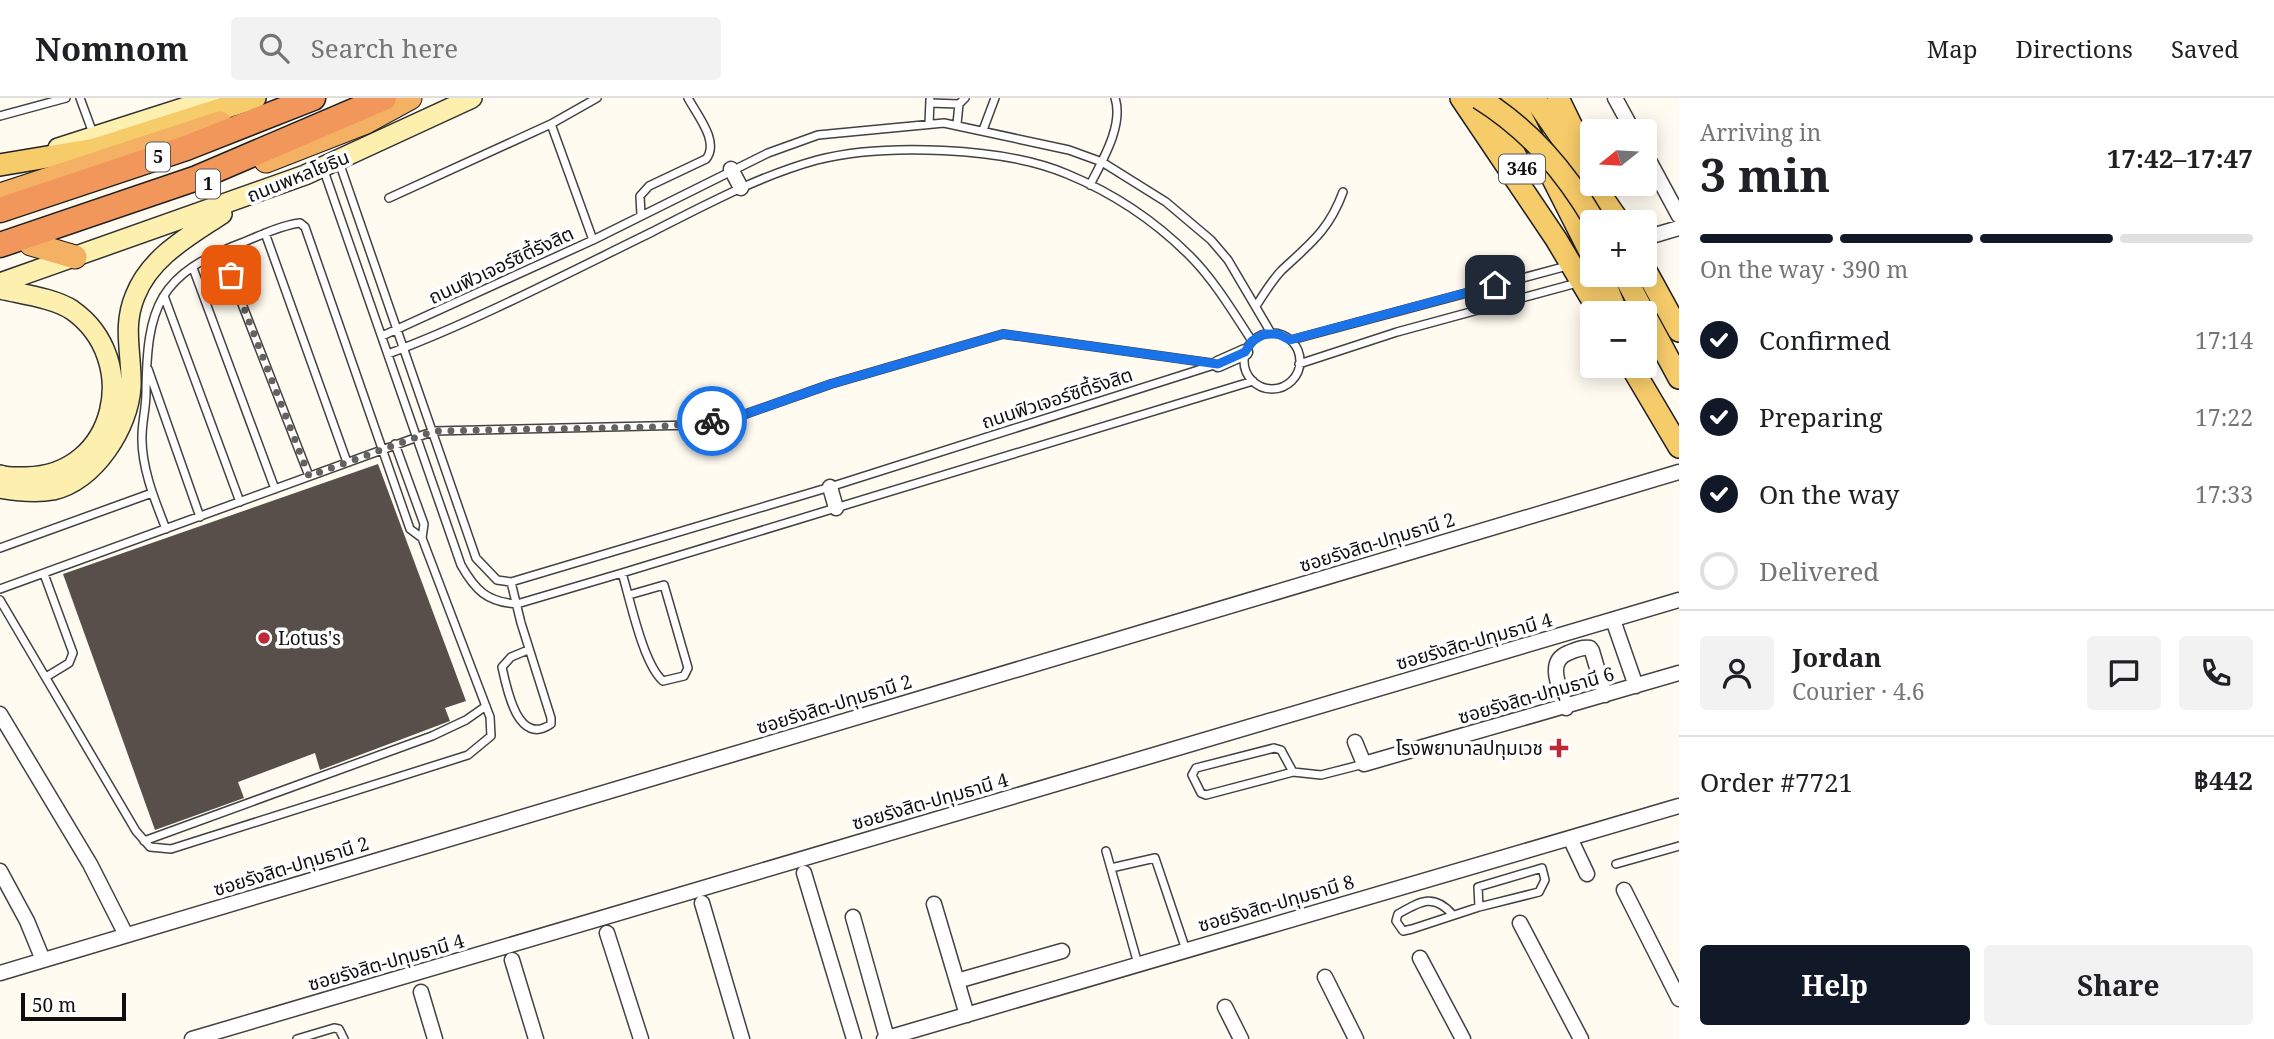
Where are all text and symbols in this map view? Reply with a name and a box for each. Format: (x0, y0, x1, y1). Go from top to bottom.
search box (231, 17, 721, 80)
text: Nomnom (35, 26, 189, 71)
icon: search (255, 29, 293, 67)
text: Search here (311, 30, 458, 66)
text: Map (1927, 32, 1978, 65)
text: Directions (2016, 32, 2133, 65)
text: Saved (2171, 32, 2239, 65)
text: Arriving in (1700, 116, 1821, 148)
north arrow (1580, 119, 1657, 196)
map controls (1580, 119, 1657, 378)
text: 17:42–17:47 (2107, 140, 2253, 176)
road number: 5 (146, 142, 170, 172)
text: 3 min (1700, 143, 1830, 205)
street label: ถนนพหลโยธิน (243, 144, 353, 208)
road number: 346 (1499, 154, 1545, 184)
road number: 1 (196, 170, 220, 198)
button: + (1580, 210, 1657, 287)
street label: ถนนฟิวเจอร์ซิตี้รังสิต (424, 220, 578, 310)
pin (201, 245, 261, 305)
text: On the way · 390 m (1700, 253, 1908, 285)
pin (1465, 255, 1525, 315)
icon: bag (212, 256, 250, 294)
icon: home (1476, 266, 1514, 304)
button: − (1580, 301, 1657, 378)
icon: check (1700, 321, 1738, 359)
text: Confirmed (1759, 322, 1891, 358)
text: 17:14 (2195, 324, 2253, 356)
street label: ถนนฟิวเจอร์ซิตี้รังสิต (978, 361, 1136, 435)
courier (677, 386, 747, 456)
icon: check (1700, 398, 1738, 436)
text: Preparing (1759, 399, 1883, 435)
text: 17:22 (2195, 401, 2253, 433)
icon: bike (693, 402, 731, 440)
icon: check (1700, 475, 1738, 513)
text: On the way (1759, 476, 1899, 512)
text: 17:33 (2195, 478, 2253, 510)
street label: ซอยรังสิต-ปทุมธานี 2 (1296, 506, 1458, 578)
text: Delivered (1759, 553, 1879, 589)
street label: ซอยรังสิต-ปทุมธานี 4 (1393, 606, 1555, 676)
place label: Lotus's (278, 625, 341, 651)
marker: Lotus's (256, 630, 272, 646)
button: person (1700, 636, 1774, 710)
button: chat (2087, 636, 2161, 710)
button: phone (2179, 636, 2253, 710)
text: Jordan (1792, 639, 1882, 675)
street label: ซอยรังสิต-ปทุมธานี 6 (1455, 660, 1617, 730)
street label: ซอยรังสิต-ปทุมธานี 2 (753, 668, 915, 740)
text: Courier · 4.6 (1792, 675, 1925, 707)
place label: โรงพยาบาลปทุมเวช (1396, 735, 1543, 761)
marker: โรงพยาบาลปทุมเวช (1549, 738, 1569, 758)
text: ฿442 (2194, 762, 2253, 798)
text: Order #7721 (1700, 764, 1853, 800)
street label: ซอยรังสิต-ปทุมธานี 4 (849, 766, 1011, 836)
street label: ซอยรังสิต-ปทุมธานี 2 (210, 830, 372, 902)
street label: ซอยรังสิต-ปทุมธานี 8 (1195, 868, 1357, 938)
street label: ซอยรังสิต-ปทุมธานี 4 (305, 927, 467, 997)
button: Help (1700, 945, 1970, 1025)
button: Share (1984, 945, 2253, 1025)
scale bar (21, 990, 126, 1022)
text: 50 m (32, 992, 76, 1018)

